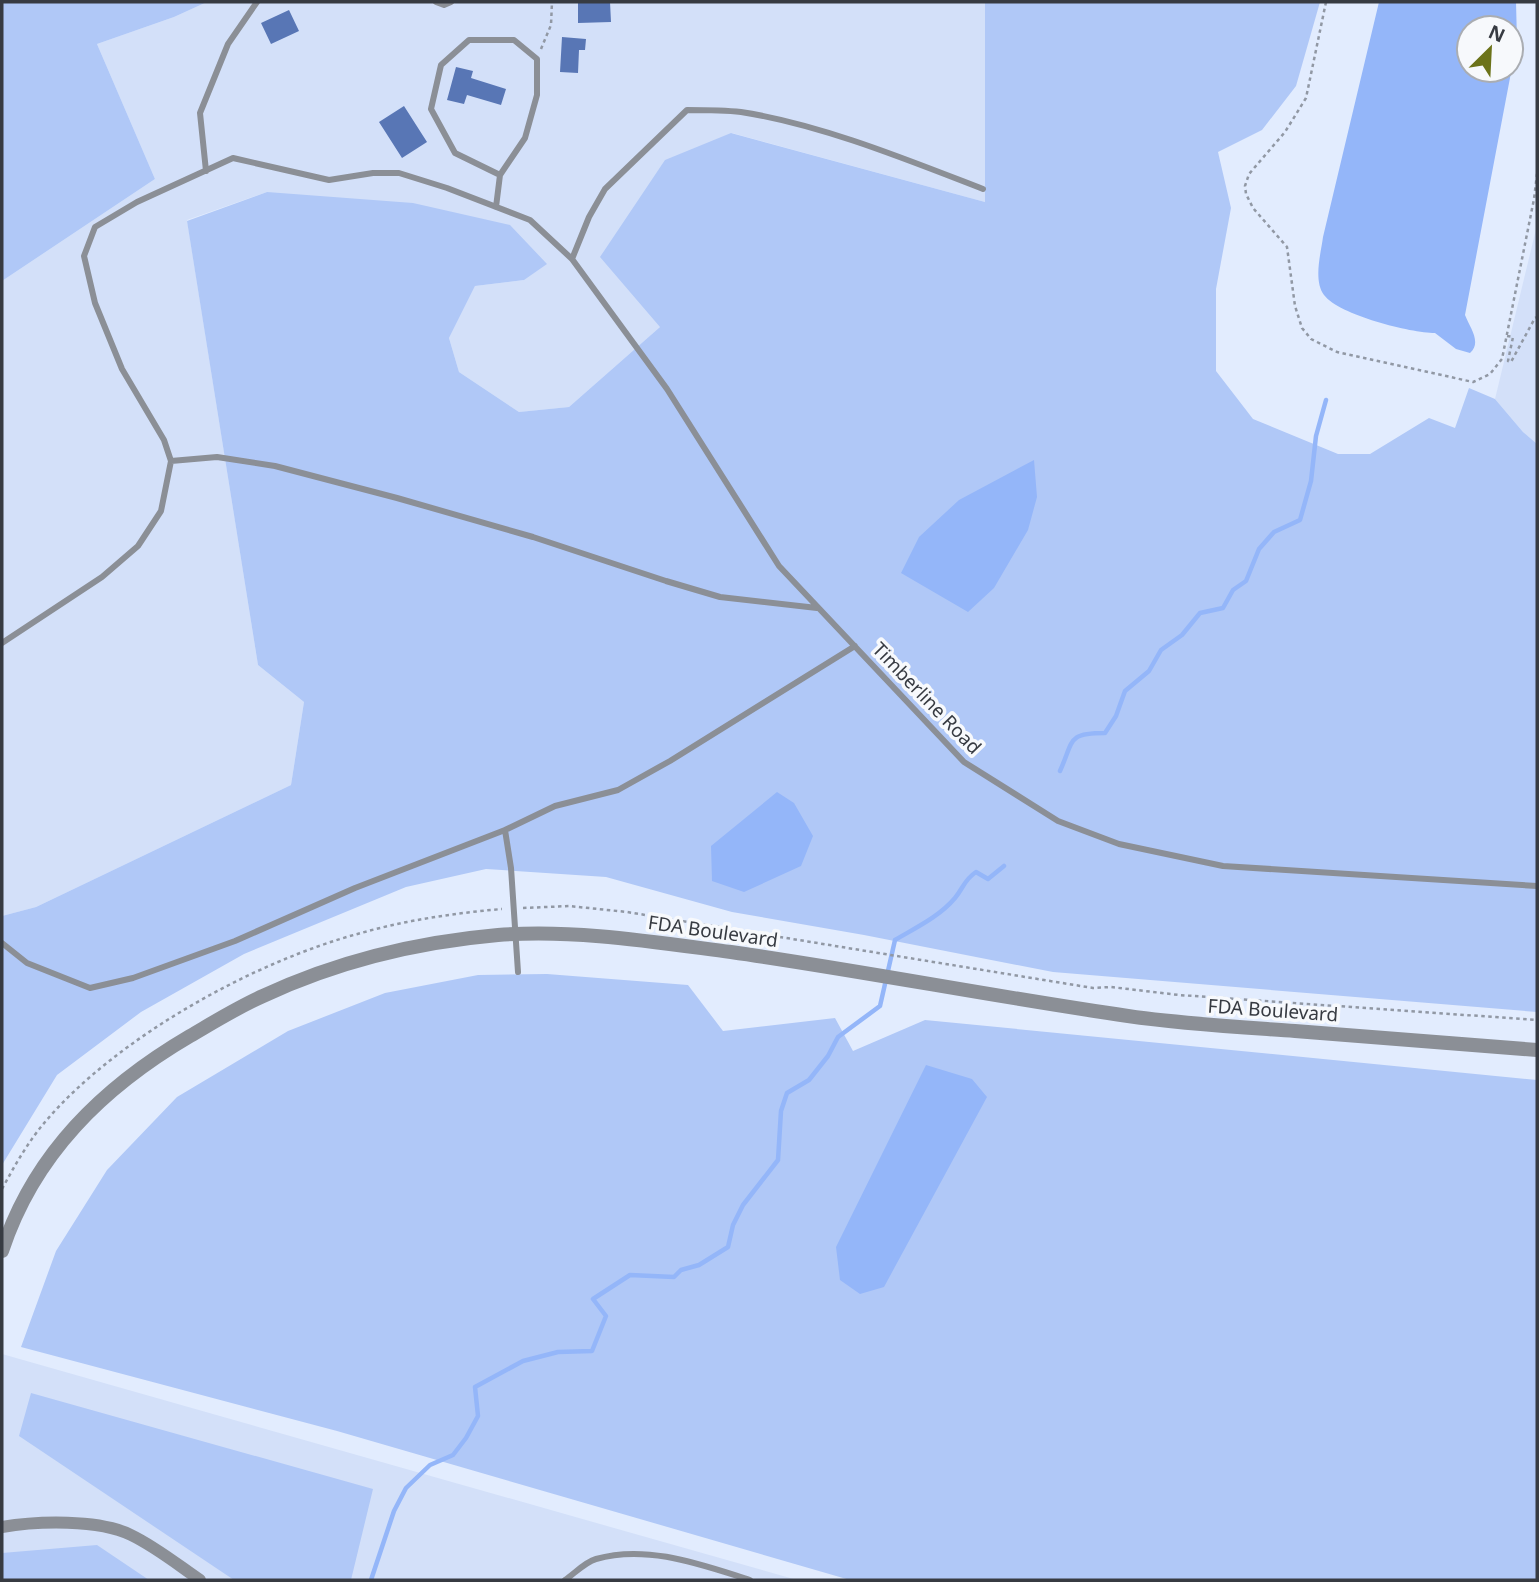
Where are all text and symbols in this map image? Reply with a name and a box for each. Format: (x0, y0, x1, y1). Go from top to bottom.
north arrow (1455, 14, 1525, 84)
text: N (1485, 18, 1509, 48)
street label: Timberline Road (867, 636, 987, 760)
street label: FDA Boulevard (646, 909, 780, 953)
street label: FDA Boulevard (1207, 992, 1339, 1028)

